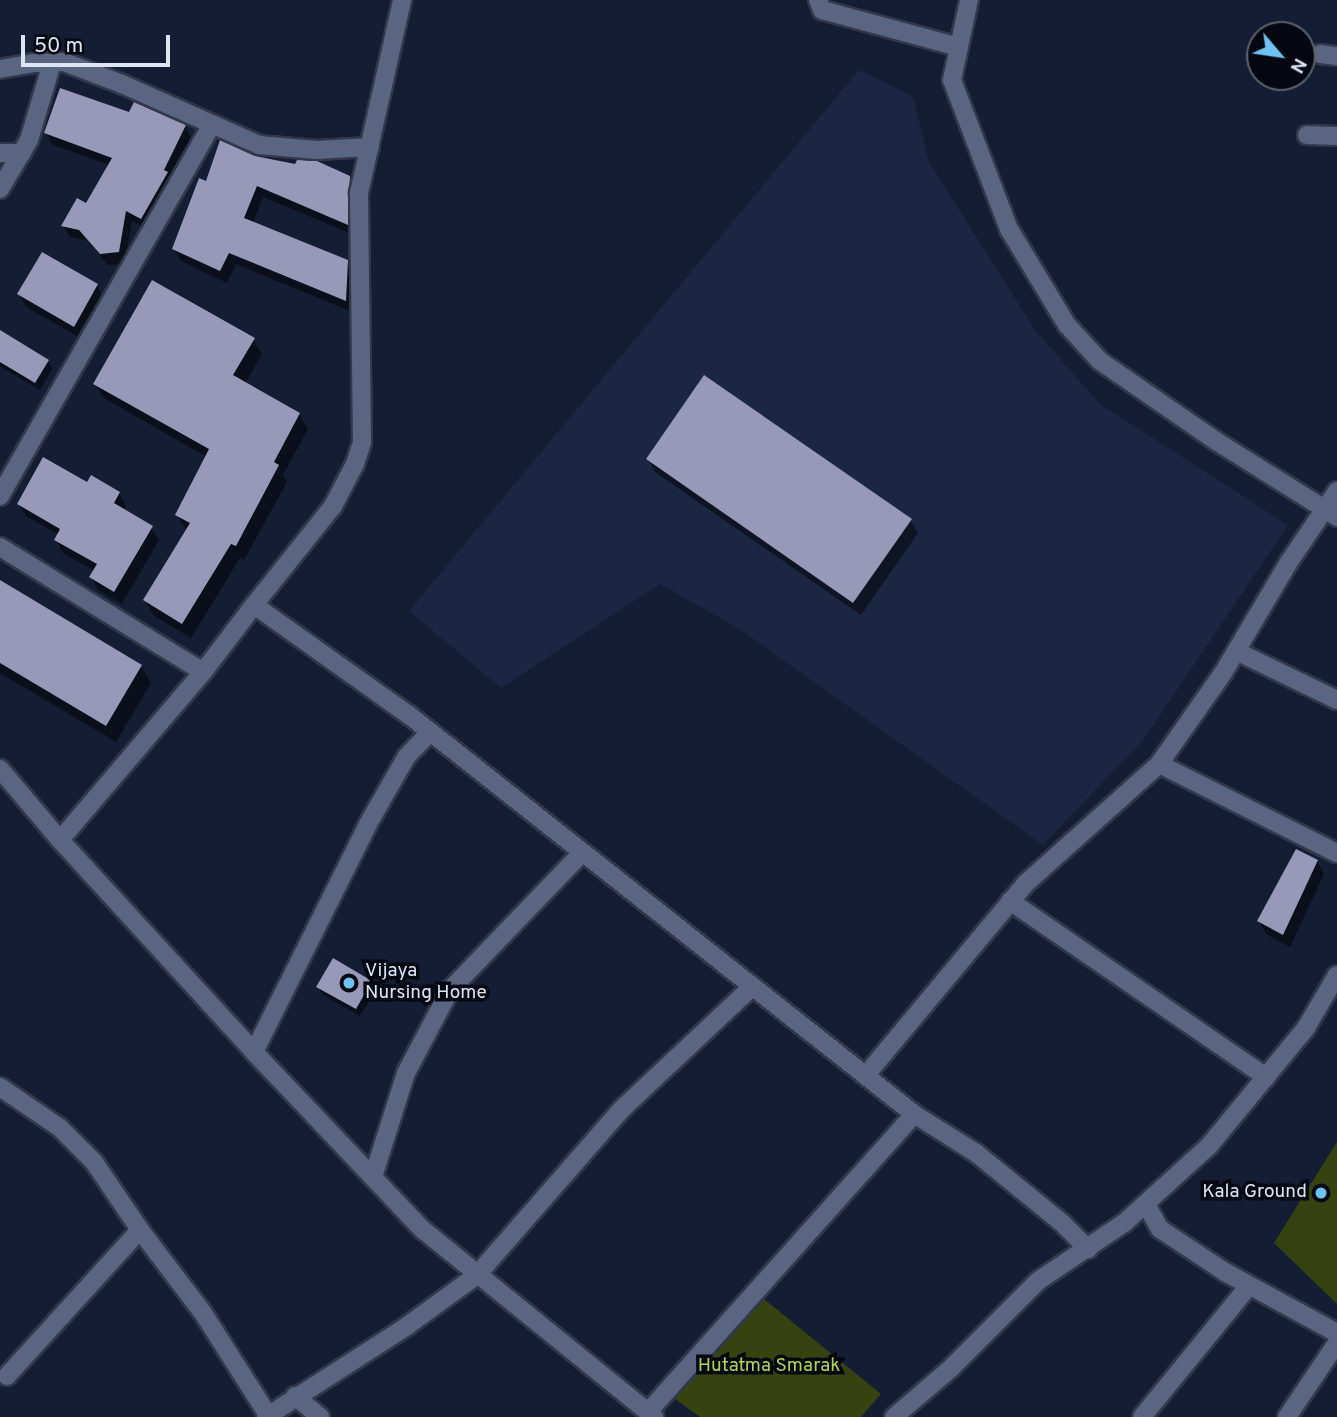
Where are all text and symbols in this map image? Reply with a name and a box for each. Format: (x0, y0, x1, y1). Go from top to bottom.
scale bar (24, 21, 173, 65)
north arrow (1246, 21, 1316, 91)
text: 50 m (34, 33, 83, 60)
text: N (1284, 53, 1311, 77)
place label: Vijaya Nursing Home (365, 961, 487, 1005)
marker: Vijaya Nursing Home (339, 973, 359, 993)
place label: Kala Ground (1202, 1182, 1307, 1204)
marker: Kala Ground (1313, 1185, 1329, 1201)
park label: Hutatma Smarak (698, 1356, 840, 1378)

